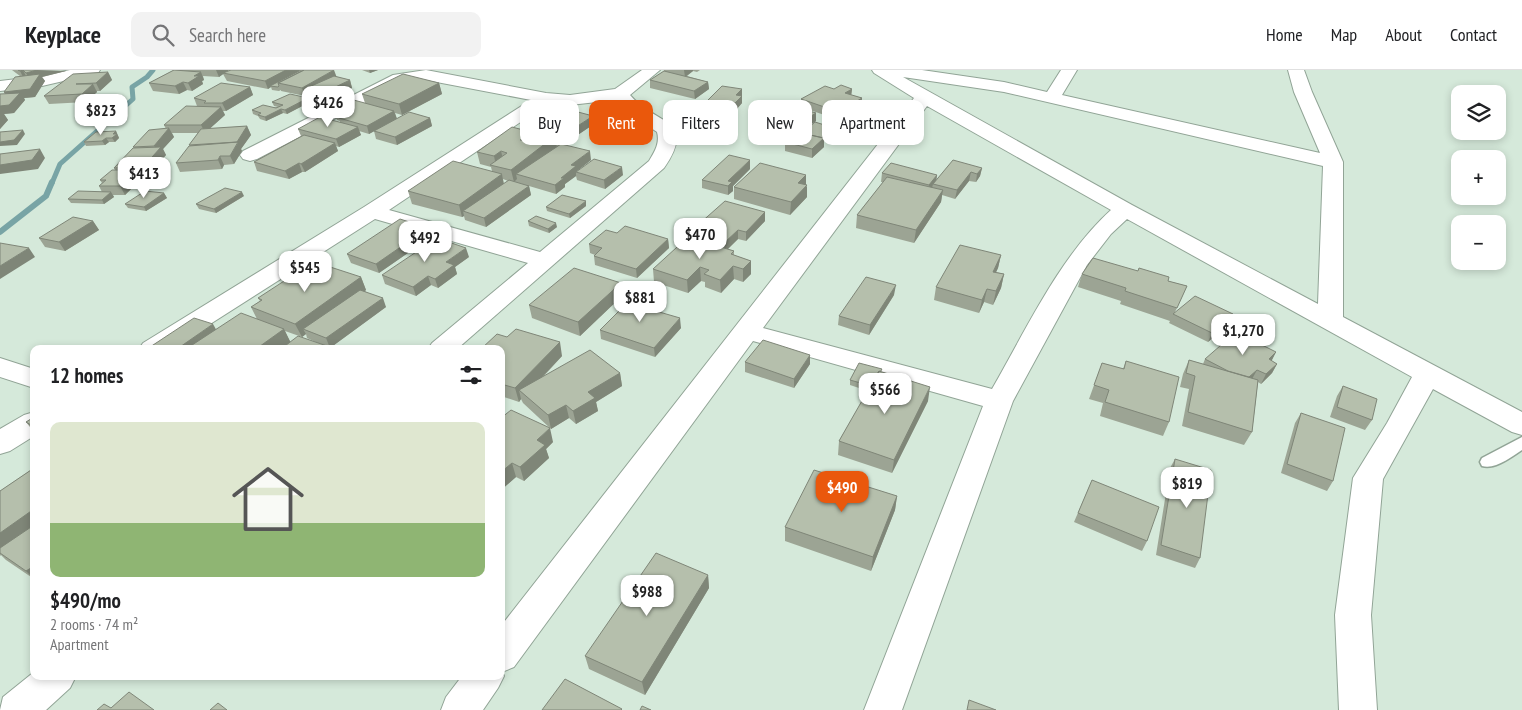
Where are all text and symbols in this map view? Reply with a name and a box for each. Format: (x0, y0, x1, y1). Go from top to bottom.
search box (131, 12, 481, 57)
text: Keyplace (25, 19, 101, 50)
icon: search (149, 21, 177, 49)
text: Search here (189, 23, 266, 47)
text: Home (1266, 23, 1303, 46)
text: Map (1331, 23, 1357, 46)
text: About (1385, 23, 1422, 46)
text: Contact (1450, 23, 1497, 46)
pin: $426 (298, 85, 358, 128)
map controls (1451, 85, 1506, 270)
button: layers (1451, 85, 1506, 140)
text: $426 (313, 92, 343, 112)
pin: $823 (71, 93, 131, 136)
text: $823 (86, 100, 116, 120)
chip: Buy (520, 100, 579, 145)
chip: Rent (589, 100, 653, 145)
chip: Filters (663, 100, 738, 145)
chip: New (748, 100, 812, 145)
chip: Apartment (822, 100, 924, 145)
button: + (1451, 150, 1506, 205)
pin: $413 (114, 156, 174, 199)
text: $413 (129, 163, 159, 183)
button: − (1451, 215, 1506, 270)
pin: $470 (670, 218, 730, 260)
pin: $492 (395, 220, 455, 263)
text: $470 (685, 224, 715, 244)
text: $492 (410, 227, 440, 247)
pin: $545 (275, 250, 335, 293)
text: $545 (290, 257, 320, 277)
pin: $881 (610, 280, 670, 323)
text: $881 (625, 287, 655, 307)
pin: $1,270 (1202, 314, 1284, 356)
text: $1,270 (1222, 320, 1264, 340)
icon: filters (457, 361, 485, 389)
text: 12 homes (50, 362, 123, 389)
pin: $566 (855, 372, 915, 415)
text: $566 (870, 379, 900, 399)
icon: home (223, 454, 313, 544)
pin: $819 (1157, 466, 1217, 509)
pin: $490 (812, 470, 872, 513)
text: $819 (1172, 473, 1202, 493)
text: $490 (827, 477, 857, 497)
pin: $988 (617, 574, 677, 617)
text: $988 (632, 581, 662, 601)
text: $490/mo (50, 587, 121, 614)
text: 2 rooms · 74 m² (50, 614, 138, 634)
text: Apartment (50, 634, 109, 654)

